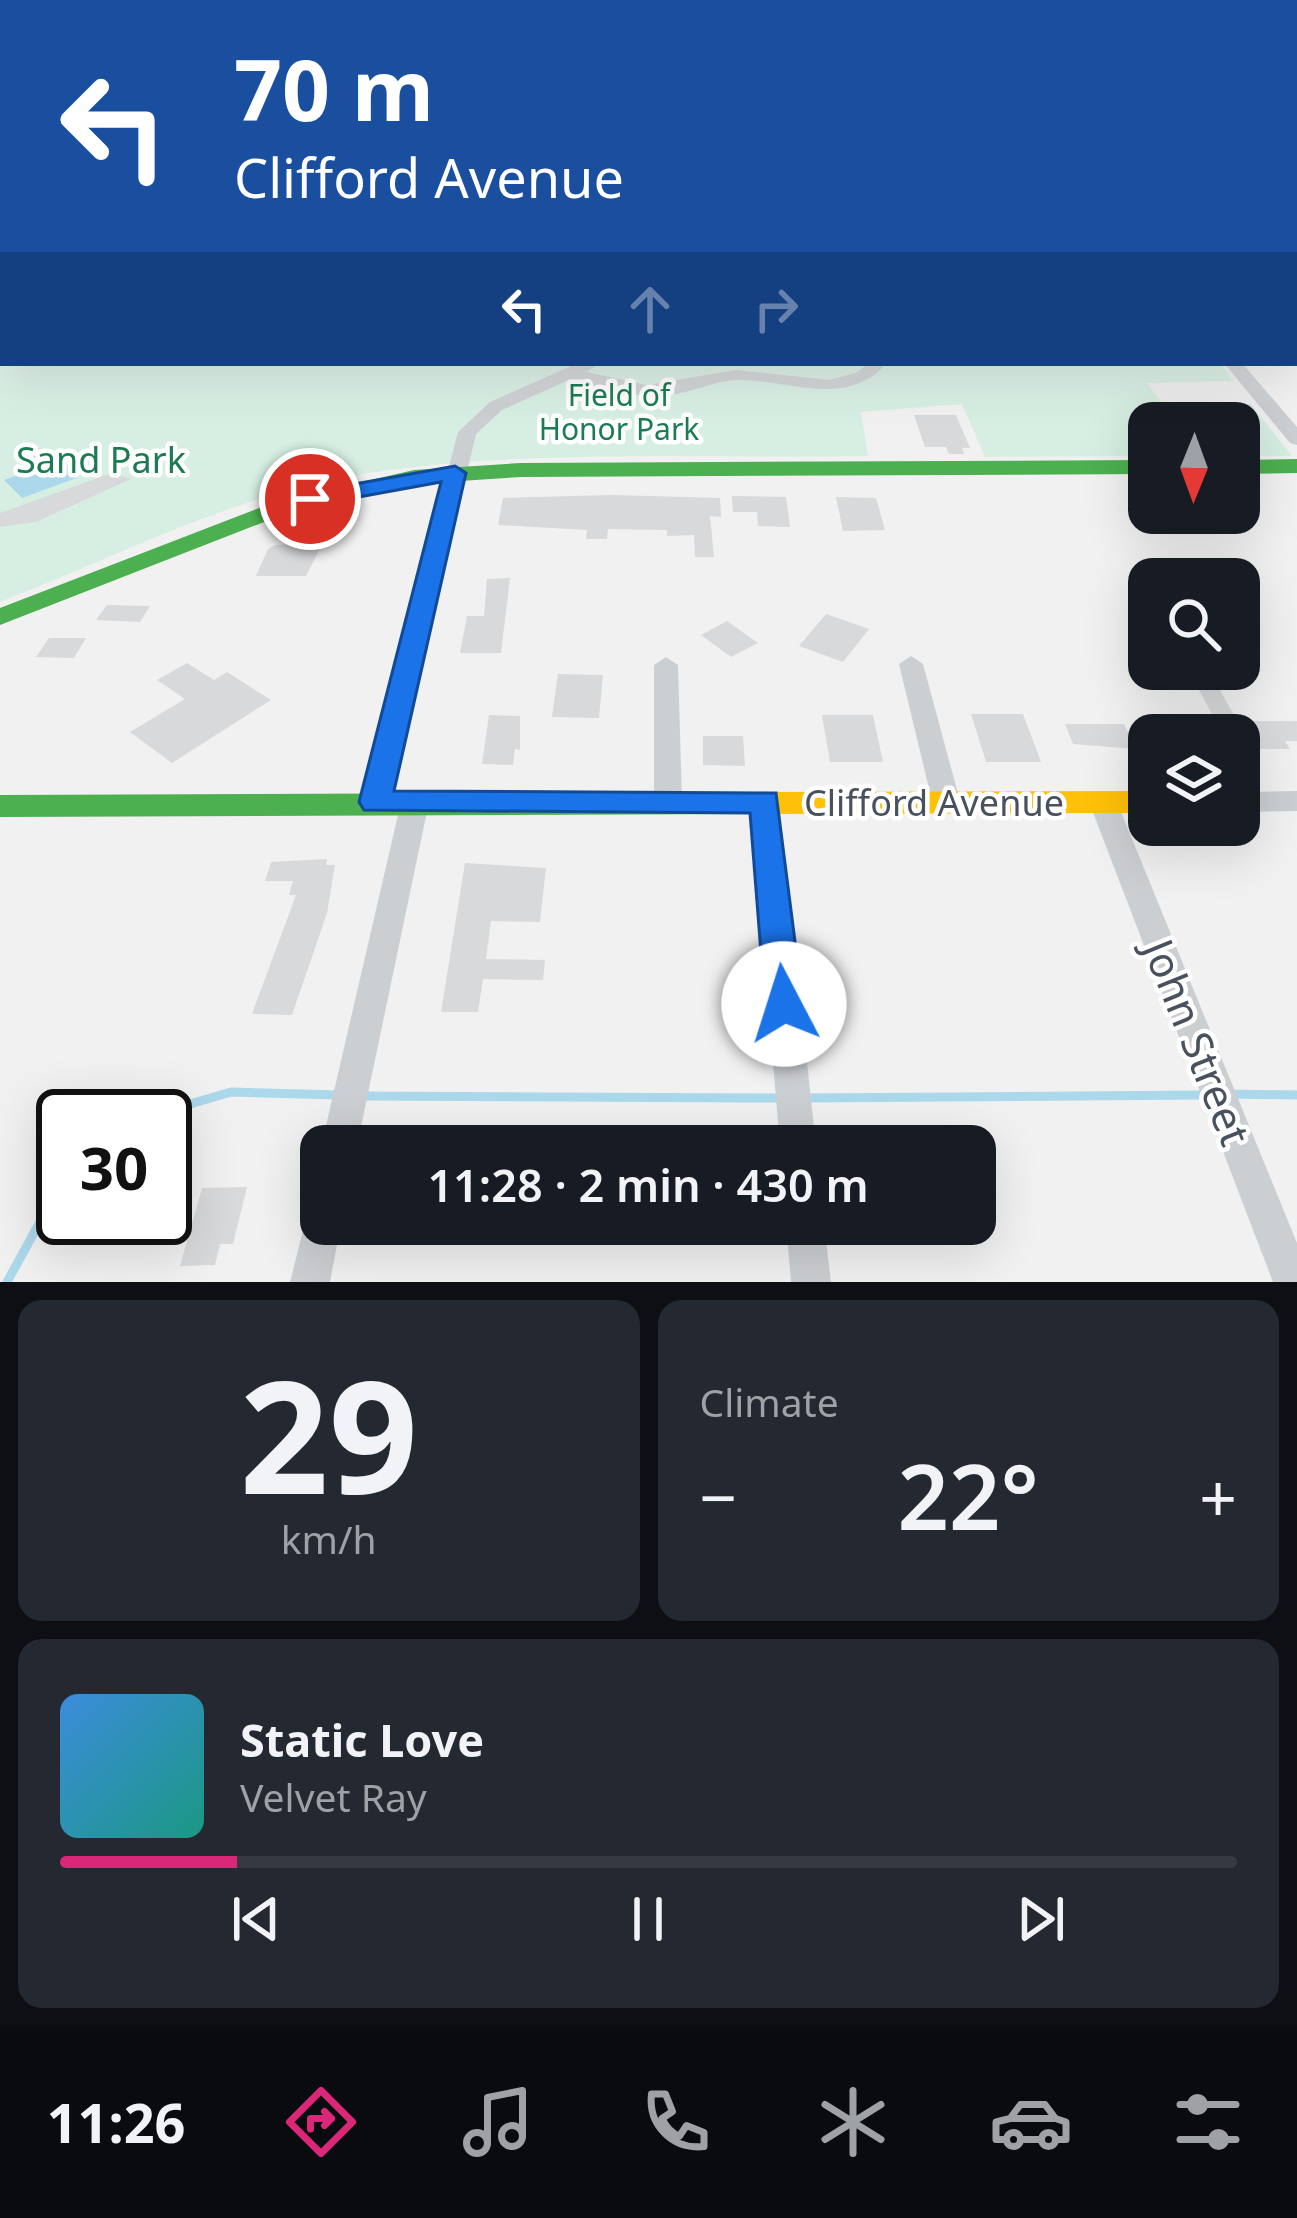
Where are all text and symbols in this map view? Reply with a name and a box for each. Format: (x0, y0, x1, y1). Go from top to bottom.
text: 70 m (234, 31, 434, 146)
icon: left (36, 48, 192, 204)
text: Clifford Avenue (234, 140, 624, 214)
icon: left (491, 276, 557, 342)
icon: ahead (617, 276, 683, 342)
icon: right (743, 276, 809, 342)
park label: Field of Honor Park (539, 374, 699, 449)
north arrow (1128, 402, 1260, 534)
map controls (1128, 402, 1260, 846)
park label: Sand Park (16, 435, 186, 484)
pin (259, 448, 361, 550)
icon: arrive (277, 466, 343, 532)
button: search (1128, 558, 1260, 690)
button: layers (1128, 714, 1260, 846)
street label: Clifford Avenue (804, 778, 1064, 827)
street label: John Street (1129, 927, 1265, 1153)
position arrow (721, 941, 847, 1067)
speed limit sign: 30 (36, 1089, 192, 1245)
text: 11:28 · 2 min · 430 m (427, 1154, 869, 1215)
text: 29 (240, 1327, 418, 1540)
text: Climate (700, 1375, 839, 1428)
text: 22° (898, 1434, 1039, 1556)
text: − (700, 1451, 737, 1541)
text: + (1199, 1451, 1237, 1541)
text: km/h (281, 1512, 377, 1565)
text: Static Love (240, 1709, 484, 1770)
text: Velvet Ray (240, 1770, 427, 1823)
icon: previous (223, 1886, 289, 1952)
icon: pause (615, 1886, 681, 1952)
icon: next (1008, 1886, 1074, 1952)
icon: directions (279, 2080, 363, 2164)
icon: music (456, 2080, 540, 2164)
icon: phone (634, 2080, 718, 2164)
icon: climate (811, 2080, 895, 2164)
icon: car (989, 2080, 1073, 2164)
icon: filters (1166, 2080, 1250, 2164)
text: 11:26 (47, 2085, 185, 2159)

